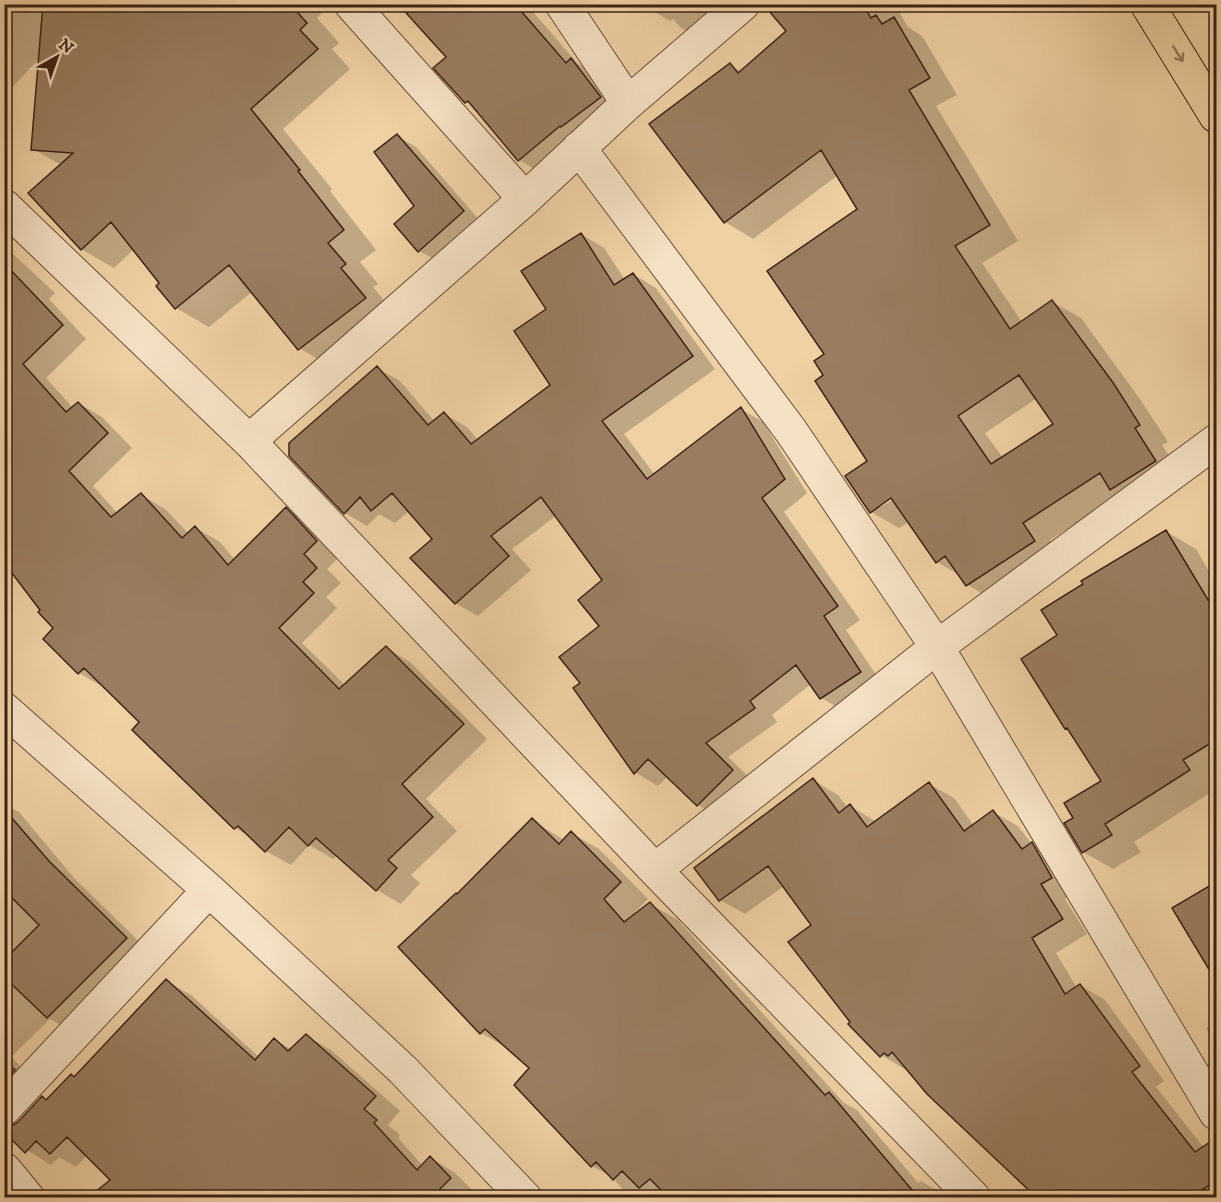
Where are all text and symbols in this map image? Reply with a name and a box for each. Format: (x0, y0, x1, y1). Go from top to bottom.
north arrow (27, 27, 87, 87)
text: N (55, 34, 77, 58)
one-way arrow (1172, 45, 1184, 62)

